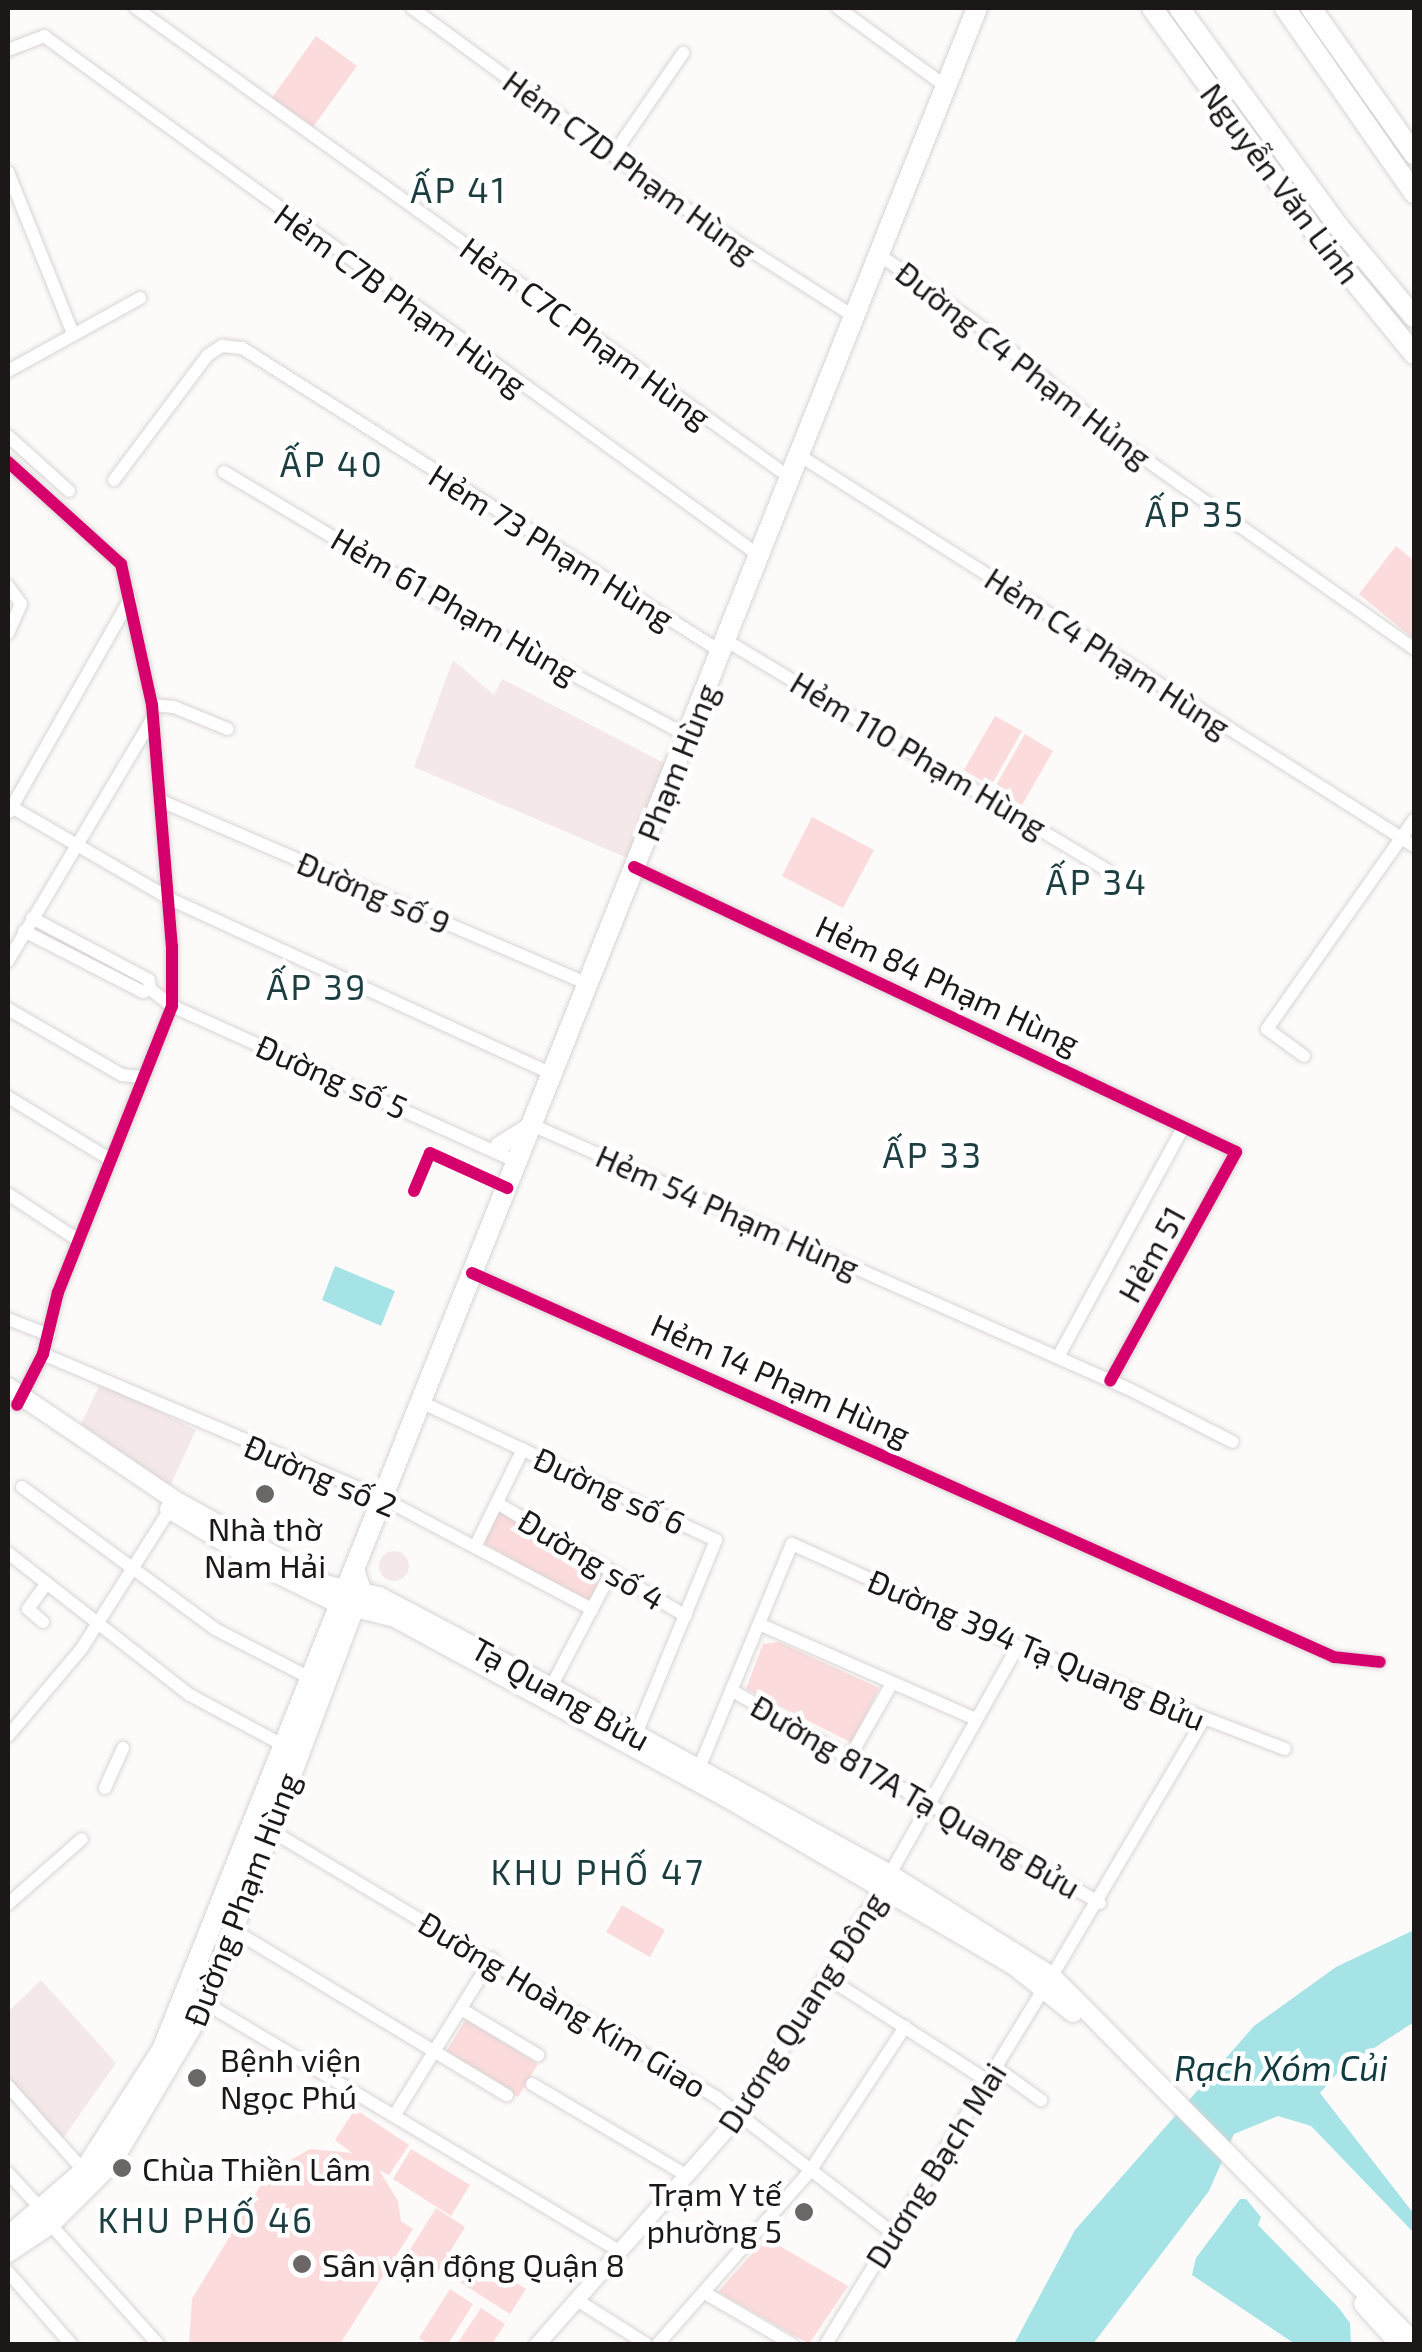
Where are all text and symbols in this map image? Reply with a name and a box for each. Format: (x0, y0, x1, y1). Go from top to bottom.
street label: Hẻm C7D Phạm Hùng (496, 61, 764, 271)
street label: Nguyễn Văn Linh (1193, 75, 1369, 291)
district label: ẤP 41 (410, 168, 508, 210)
street label: Hẻm C7B Phạm Hùng (268, 195, 534, 403)
street label: Hẻm C7C Phạm Hùng (453, 228, 719, 436)
street label: Đường C4 Phạm Hủng (889, 252, 1159, 476)
district label: ẤP 40 (279, 442, 385, 484)
street label: Hẻm 73 Phạm Hùng (423, 455, 681, 637)
district label: ẤP 35 (1145, 492, 1245, 534)
street label: Hẻm 61 Phạm Hùng (325, 519, 585, 691)
street label: Hẻm C4 Phạm Hùng (978, 558, 1238, 746)
street label: Hẻm 110 Phạm Hùng (784, 662, 1054, 846)
street label: Phạm Hùng (628, 678, 726, 846)
street label: Đường số 9 (292, 843, 456, 941)
district label: ẤP 34 (1045, 860, 1149, 902)
street label: Hẻm 84 Phạm Hùng (810, 906, 1086, 1062)
district label: ẤP 39 (266, 965, 368, 1007)
street label: Đường số 5 (250, 1026, 414, 1126)
district label: ẤP 33 (882, 1133, 984, 1175)
street label: Hẻm 54 Phạm Hùng (590, 1136, 866, 1286)
street label: Hẻm 51 (1109, 1199, 1193, 1309)
street label: Hẻm 14 Phạm Hùng (645, 1305, 917, 1453)
street label: Đường số 2 (239, 1426, 403, 1524)
street label: Đường số 6 (528, 1438, 692, 1542)
marker: Nhà thờ Nam Hải (254, 1483, 276, 1505)
street label: Đường số 4 (512, 1500, 672, 1618)
place label: Nhà thờ Nam Hải (204, 1510, 326, 1585)
street label: Đường 394 Tạ Quang Bửu (862, 1560, 1212, 1738)
street label: Tạ Quang Bửu (465, 1628, 657, 1758)
street label: Đường 817A Tạ Quang Bửu (744, 1686, 1088, 1906)
street label: Đường Phạm Hùng (175, 1767, 307, 2031)
district label: KHU PHỐ 47 (491, 1850, 705, 1892)
street label: Dương Quang Đông (709, 1884, 893, 2140)
street label: Đường Hoàng Kim Giao (412, 1903, 714, 2105)
place label: Bệnh viện Ngọc Phú (220, 2041, 362, 2116)
water label: Rạch Xóm Củi (1174, 2046, 1388, 2088)
street label: Dương Bạch Mai (857, 2055, 1013, 2275)
marker: Bệnh viện Ngọc Phú (184, 2065, 210, 2091)
place label: Chùa Thiền Lâm (142, 2149, 372, 2187)
marker: Chùa Thiền Lâm (111, 2157, 133, 2179)
place label: Trạm Y tế phường 5 (646, 2175, 782, 2250)
district label: KHU PHỐ 46 (98, 2198, 314, 2240)
marker: Trạm Y tế phường 5 (791, 2199, 817, 2225)
place label: Sân vận động Quận 8 (322, 2245, 626, 2283)
marker: Sân vận động Quận 8 (291, 2253, 313, 2275)

